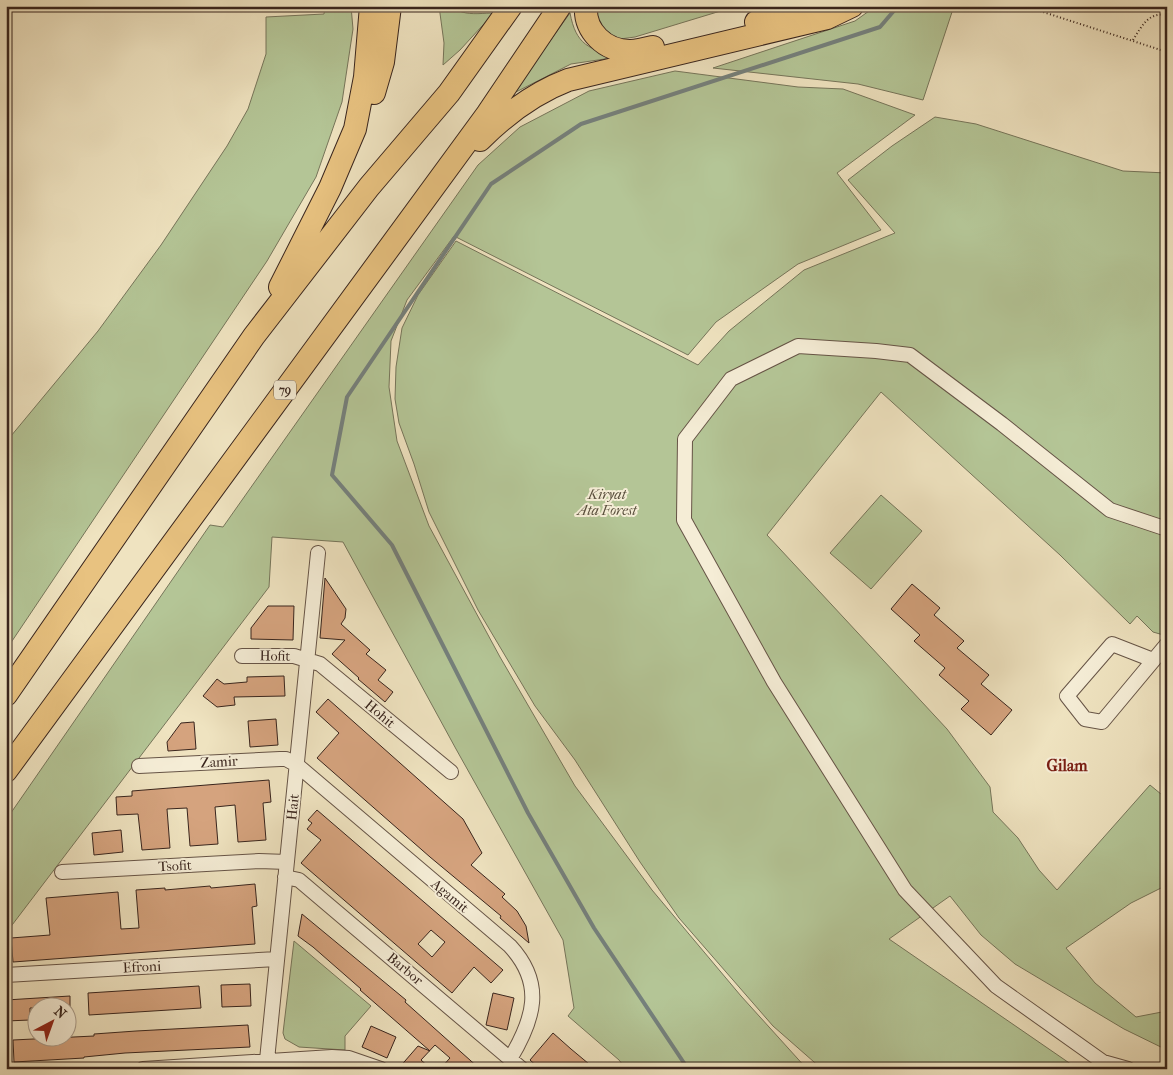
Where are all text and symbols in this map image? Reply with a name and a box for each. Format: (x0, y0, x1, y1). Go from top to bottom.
road number: 79 (274, 380, 296, 400)
park label: Kiryat Ata Forest (575, 486, 637, 519)
street label: Hofit (259, 647, 291, 665)
street label: Hohit (361, 696, 399, 732)
street label: Zamir (200, 753, 238, 771)
district label: Gilam (1046, 756, 1088, 775)
street label: Hait (283, 793, 303, 821)
street label: Tsofit (158, 857, 192, 875)
street label: Agamit (427, 875, 472, 917)
street label: Barbor (384, 949, 427, 989)
street label: Efroni (122, 958, 162, 976)
north arrow (28, 998, 78, 1048)
text: N (51, 1003, 70, 1023)

